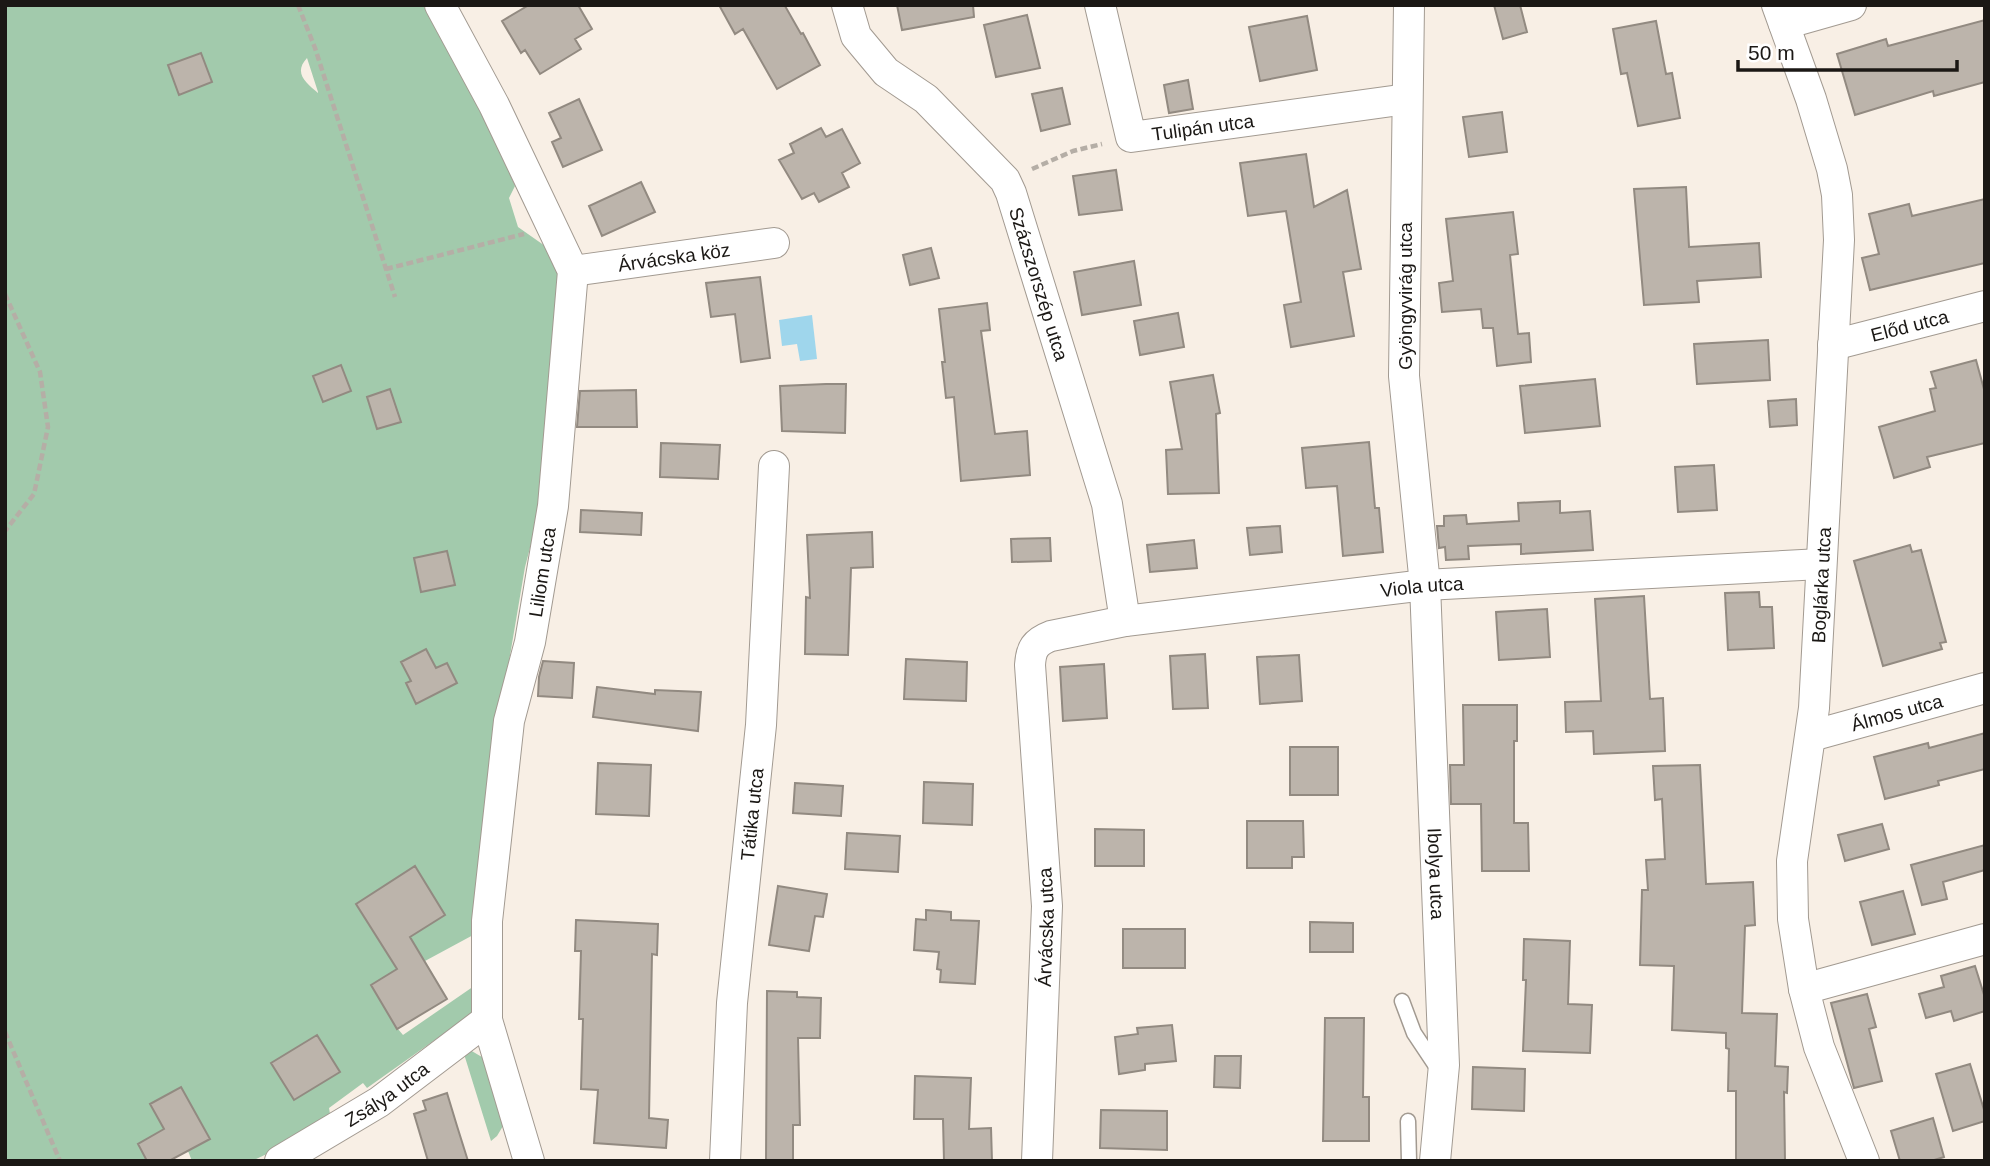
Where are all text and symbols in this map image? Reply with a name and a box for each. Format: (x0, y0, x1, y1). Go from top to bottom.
scale bar (1738, 28, 1957, 72)
text: 50 m (1748, 41, 1795, 64)
street label: Tulipán utca (1150, 110, 1256, 145)
street label: Százszorszép utca (1005, 205, 1072, 364)
street label: Gyöngyvirág utca (1395, 222, 1416, 370)
street label: Árvácska köz (617, 239, 732, 276)
street label: Előd utca (1869, 306, 1951, 346)
street label: Liliom utca (525, 525, 560, 619)
street label: Boglárka utca (1808, 526, 1835, 644)
street label: Viola utca (1379, 573, 1464, 601)
street label: Álmos utca (1849, 690, 1945, 735)
street label: Tátika utca (737, 766, 768, 862)
street label: Ibolya utca (1424, 827, 1448, 920)
street label: Árvácska utca (1034, 866, 1058, 987)
street label: Zsálya utca (341, 1058, 433, 1131)

